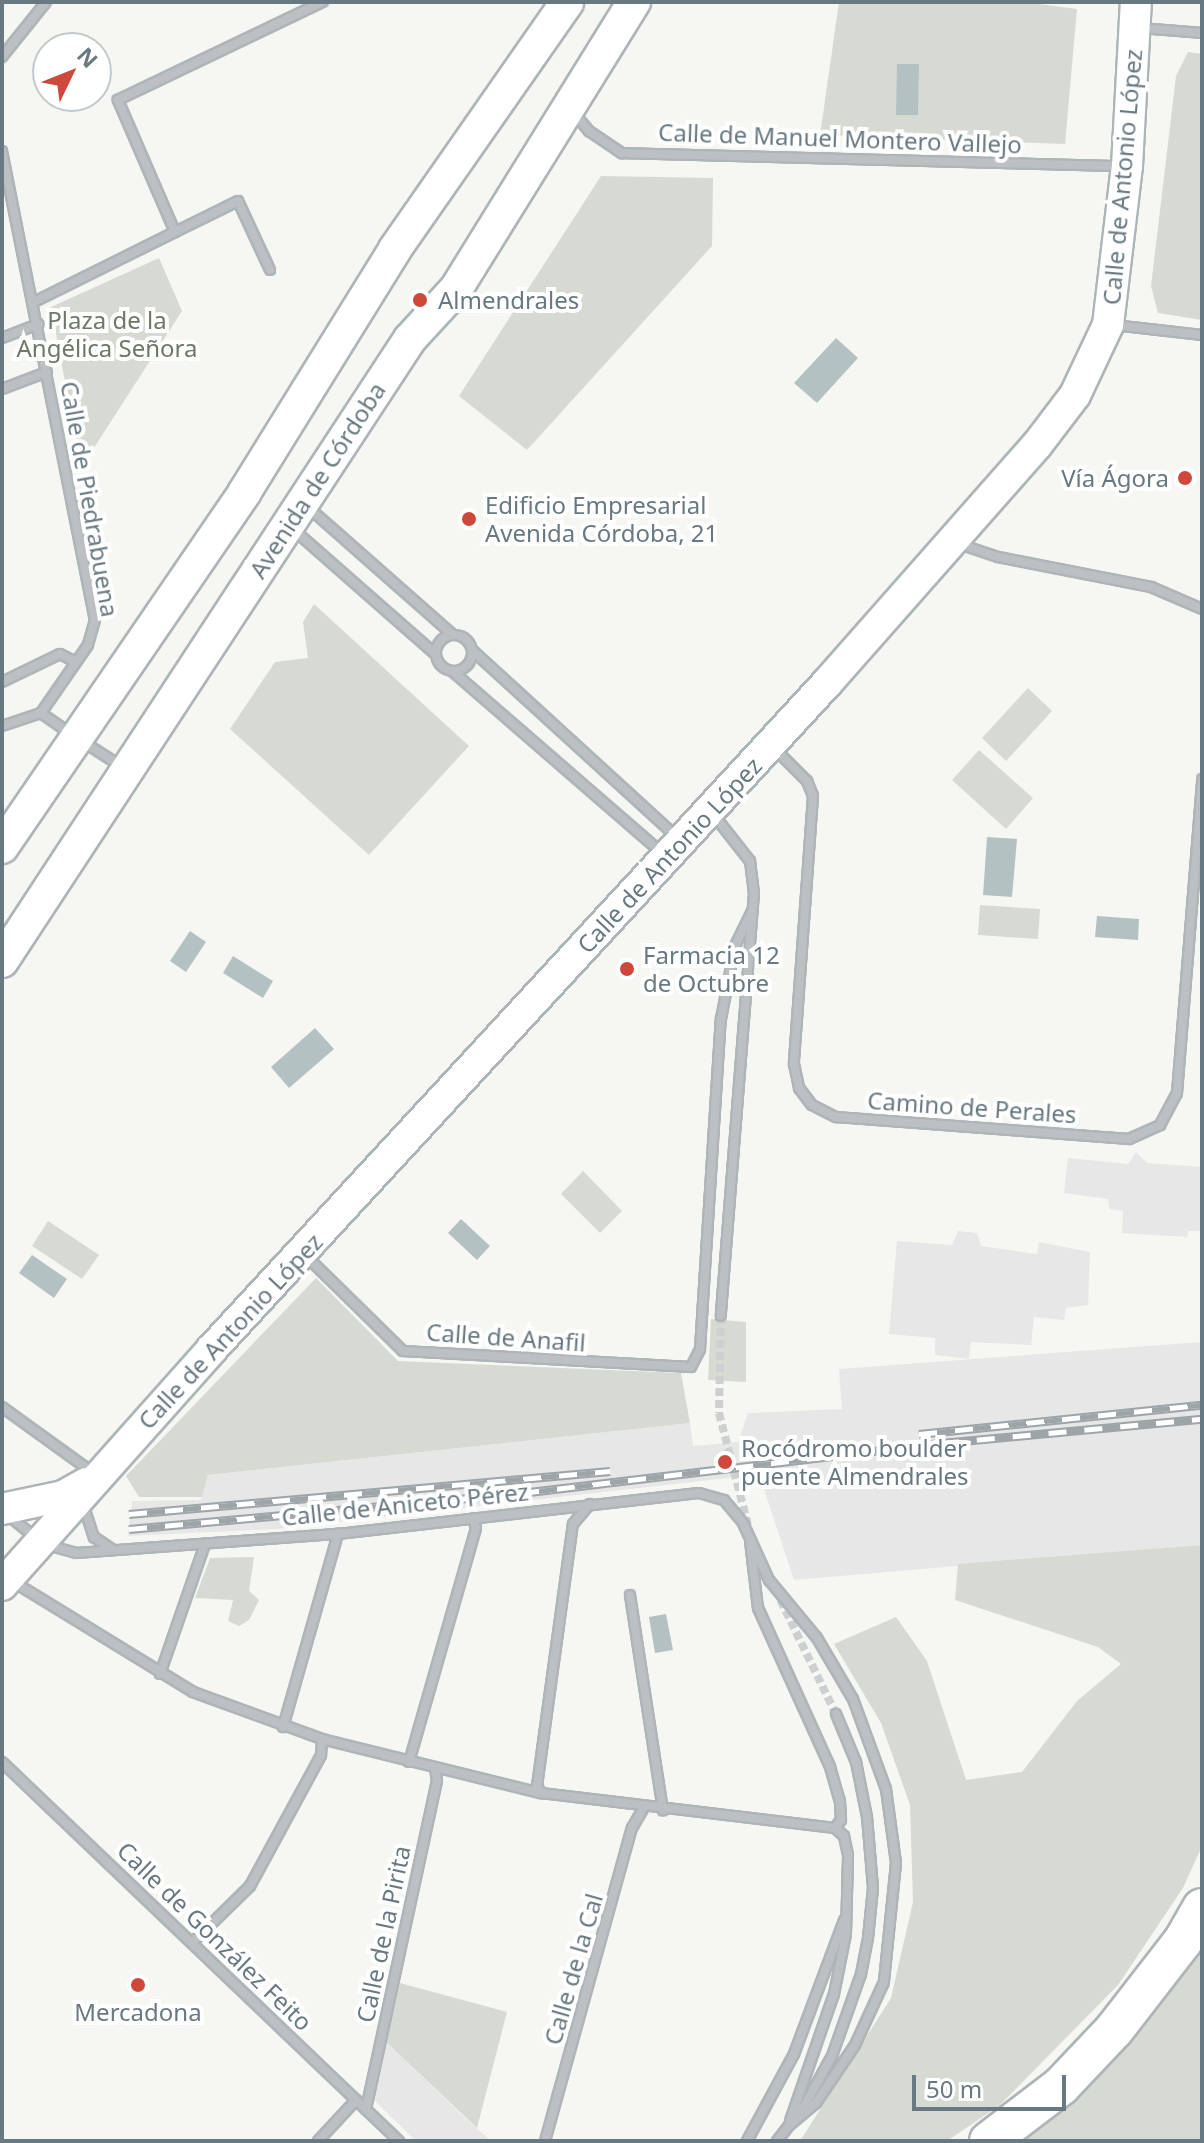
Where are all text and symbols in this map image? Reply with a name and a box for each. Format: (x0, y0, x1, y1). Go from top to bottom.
north arrow (32, 32, 112, 112)
text: N (71, 40, 105, 74)
street label: Calle de Antonio López (1096, 48, 1148, 306)
street label: Calle de Manuel Montero Vallejo (658, 117, 1022, 159)
place label: Almendrales (438, 286, 579, 314)
marker: Almendrales (409, 289, 431, 311)
park label: Plaza de la Angélica Señora (16, 306, 198, 362)
street label: Avenida de Córdoba (243, 377, 391, 583)
street label: Calle de Piedrabuena (55, 379, 125, 619)
place label: Vía Ágora (1061, 464, 1169, 492)
marker: Vía Ágora (1176, 469, 1194, 487)
place label: Edificio Empresarial Avenida Córdoba, 21 (485, 491, 718, 547)
marker: Edificio Empresarial Avenida Córdoba, 21 (460, 510, 478, 528)
street label: Calle de Antonio López (571, 751, 767, 959)
place label: Farmacia 12 de Octubre (643, 941, 780, 997)
marker: Farmacia 12 de Octubre (618, 960, 636, 978)
street label: Camino de Perales (866, 1085, 1078, 1129)
street label: Calle de Antonio López (132, 1227, 328, 1435)
street label: Calle de Anafil (425, 1317, 587, 1357)
place label: Rocódromo boulder puente Almendrales (741, 1434, 969, 1490)
marker: Rocódromo boulder puente Almendrales (716, 1453, 734, 1471)
street label: Calle de Aniceto Pérez (280, 1477, 530, 1531)
street label: Calle de González Feito (112, 1836, 318, 2036)
street label: Calle de la Pirita (350, 1843, 416, 2025)
street label: Calle de la Cal (538, 1890, 608, 2048)
marker: Mercadona (129, 1976, 147, 1994)
place label: Mercadona (74, 1998, 202, 2026)
scale bar (916, 2059, 1070, 2109)
text: 50 m (926, 2072, 982, 2105)

